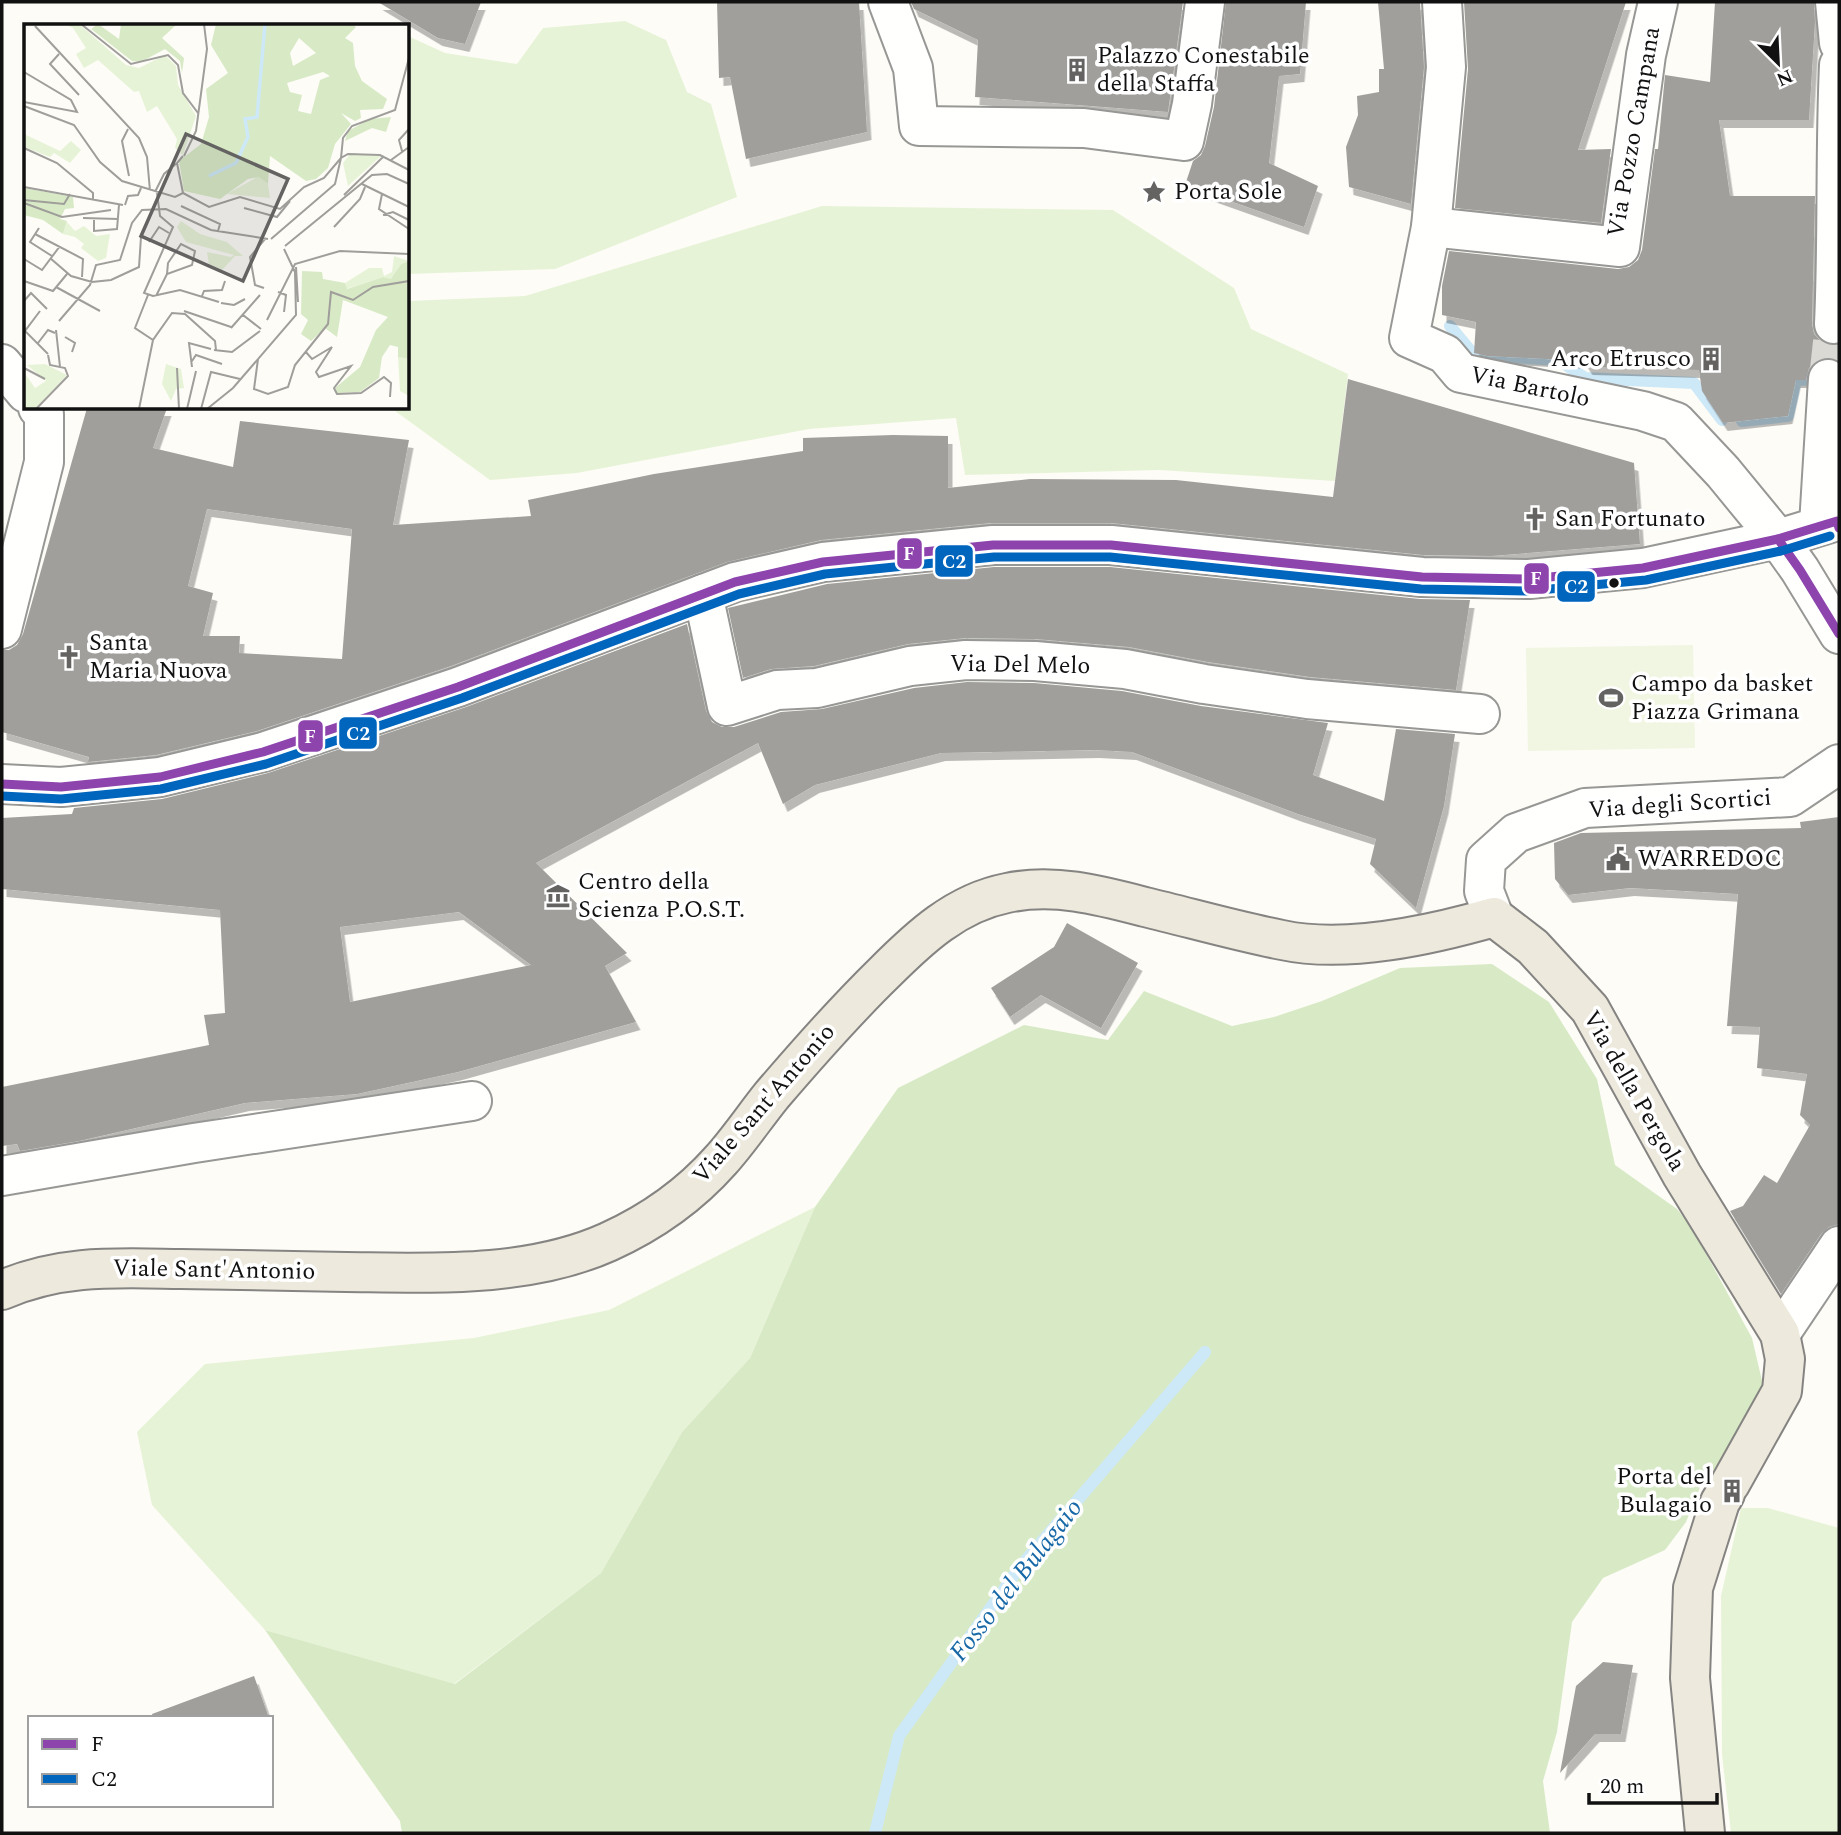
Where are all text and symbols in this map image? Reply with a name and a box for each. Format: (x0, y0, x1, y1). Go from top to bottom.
inset map (24, 24, 410, 410)
street label: Via Pozzo Campana (1598, 24, 1670, 240)
north arrow (1743, 28, 1813, 98)
place label: Palazzo Conestabile della Staffa (1097, 38, 1310, 102)
building icon: Palazzo Conestabile della Staffa (1063, 56, 1091, 84)
text: N (1771, 61, 1797, 94)
place label: Porta Sole (1174, 174, 1282, 210)
place icon: Porta Sole (1140, 178, 1168, 206)
place label: Arco Etrusco (1551, 341, 1691, 377)
building icon: Arco Etrusco (1697, 345, 1725, 373)
street label: Via Bartolo (1467, 357, 1593, 417)
place label: San Fortunato (1555, 501, 1705, 537)
church icon: San Fortunato (1521, 505, 1549, 533)
line badge: F (896, 537, 923, 570)
text: F (903, 540, 915, 569)
line badge: C2 (934, 544, 974, 578)
text: C2 (942, 548, 966, 577)
line badge: F (1523, 562, 1550, 595)
text: F (1530, 565, 1542, 594)
line badge: C2 (1556, 570, 1596, 603)
text: C2 (1564, 573, 1588, 602)
unlabelled marker (1607, 576, 1621, 590)
place label: Santa Maria Nuova (89, 625, 228, 689)
church icon: Santa Maria Nuova (55, 643, 83, 671)
street label: Via Del Melo (949, 646, 1091, 684)
place label: Campo da basket Piazza Grimana (1631, 666, 1813, 730)
sports icon: Campo da basket Piazza Grimana (1597, 684, 1625, 712)
line badge: C2 (338, 716, 378, 750)
line badge: F (297, 719, 324, 753)
text: C2 (346, 720, 370, 749)
text: F (304, 723, 316, 752)
street label: Via degli Scortici (1587, 780, 1773, 828)
place label: WARREDOC (1638, 841, 1782, 877)
public building icon: WARREDOC (1604, 845, 1632, 873)
place label: Centro della Scienza P.O.S.T. (578, 864, 745, 928)
museum icon: Centro della Scienza P.O.S.T. (544, 882, 572, 910)
street label: Via della Pergola (1573, 1004, 1695, 1178)
street label: Viale Sant'Antonio (684, 1016, 844, 1192)
street label: Viale Sant'Antonio (112, 1250, 316, 1290)
place label: Porta del Bulagaio (1616, 1459, 1712, 1523)
building icon: Porta del Bulagaio (1718, 1477, 1746, 1505)
water label: Fosso del Bulagaio (939, 1490, 1093, 1670)
legend (28, 1716, 273, 1807)
text: F (91, 1729, 104, 1761)
scale bar (1589, 1762, 1717, 1806)
text: C2 (91, 1764, 117, 1796)
text: 20 m (1600, 1771, 1644, 1803)

